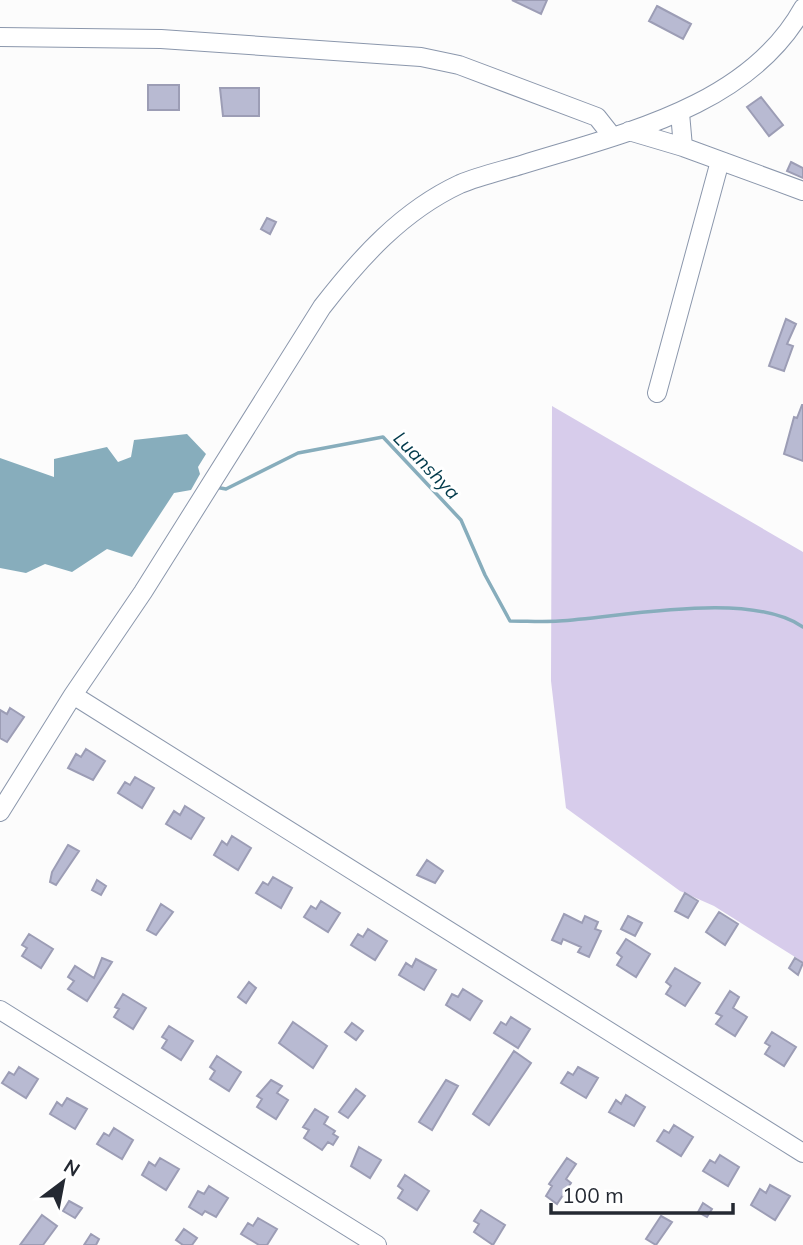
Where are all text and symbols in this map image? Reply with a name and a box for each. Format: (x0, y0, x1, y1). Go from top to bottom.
water label: Luanshya (389, 426, 465, 504)
north arrow (28, 1147, 98, 1217)
text: N (60, 1154, 84, 1182)
scale bar (551, 1172, 733, 1216)
text: 100 m (562, 1182, 624, 1208)

